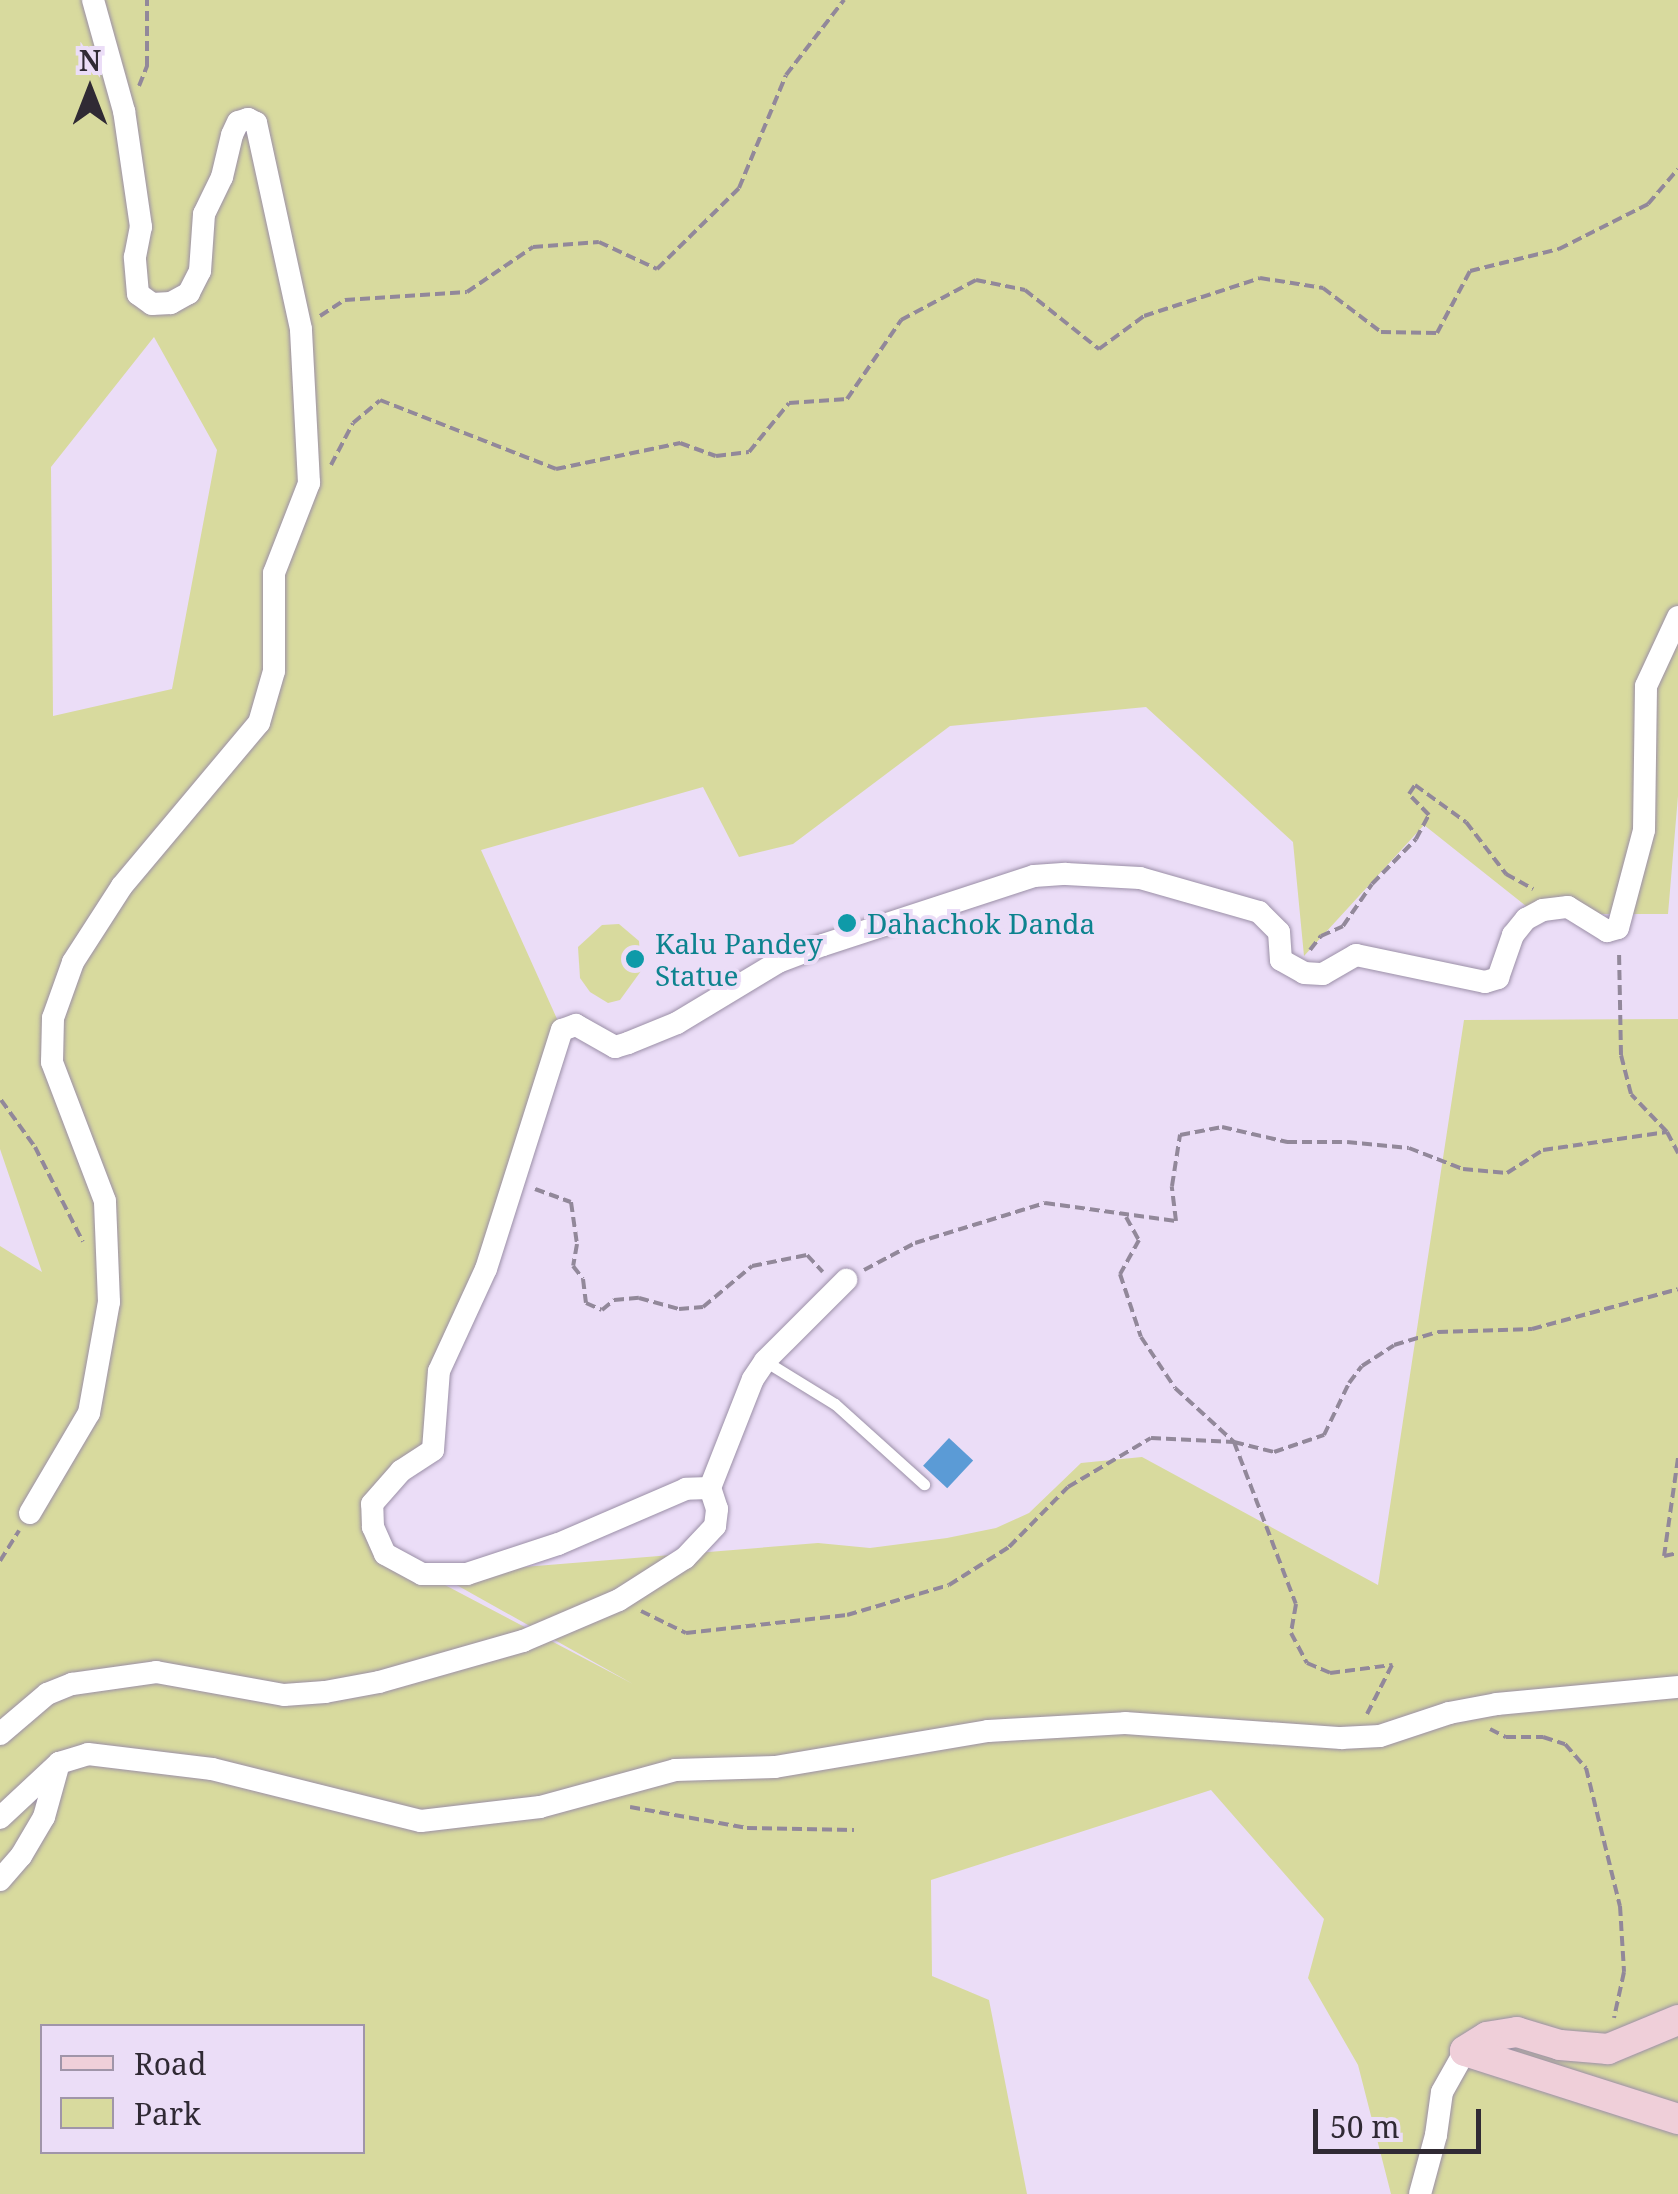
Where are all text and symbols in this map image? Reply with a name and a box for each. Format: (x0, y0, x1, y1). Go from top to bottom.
north arrow (40, 40, 140, 140)
text: N (79, 41, 101, 79)
place label: Dahachok Danda (867, 906, 1095, 940)
marker: Dahachok Danda (836, 912, 858, 934)
place label: Kalu Pandey Statue (655, 926, 823, 992)
marker: Kalu Pandey Statue (624, 948, 646, 970)
legend (40, 2024, 365, 2154)
text: Road (134, 2043, 206, 2084)
scale bar (1318, 2089, 1486, 2151)
text: Park (134, 2093, 201, 2134)
text: 50 m (1330, 2106, 1400, 2147)

